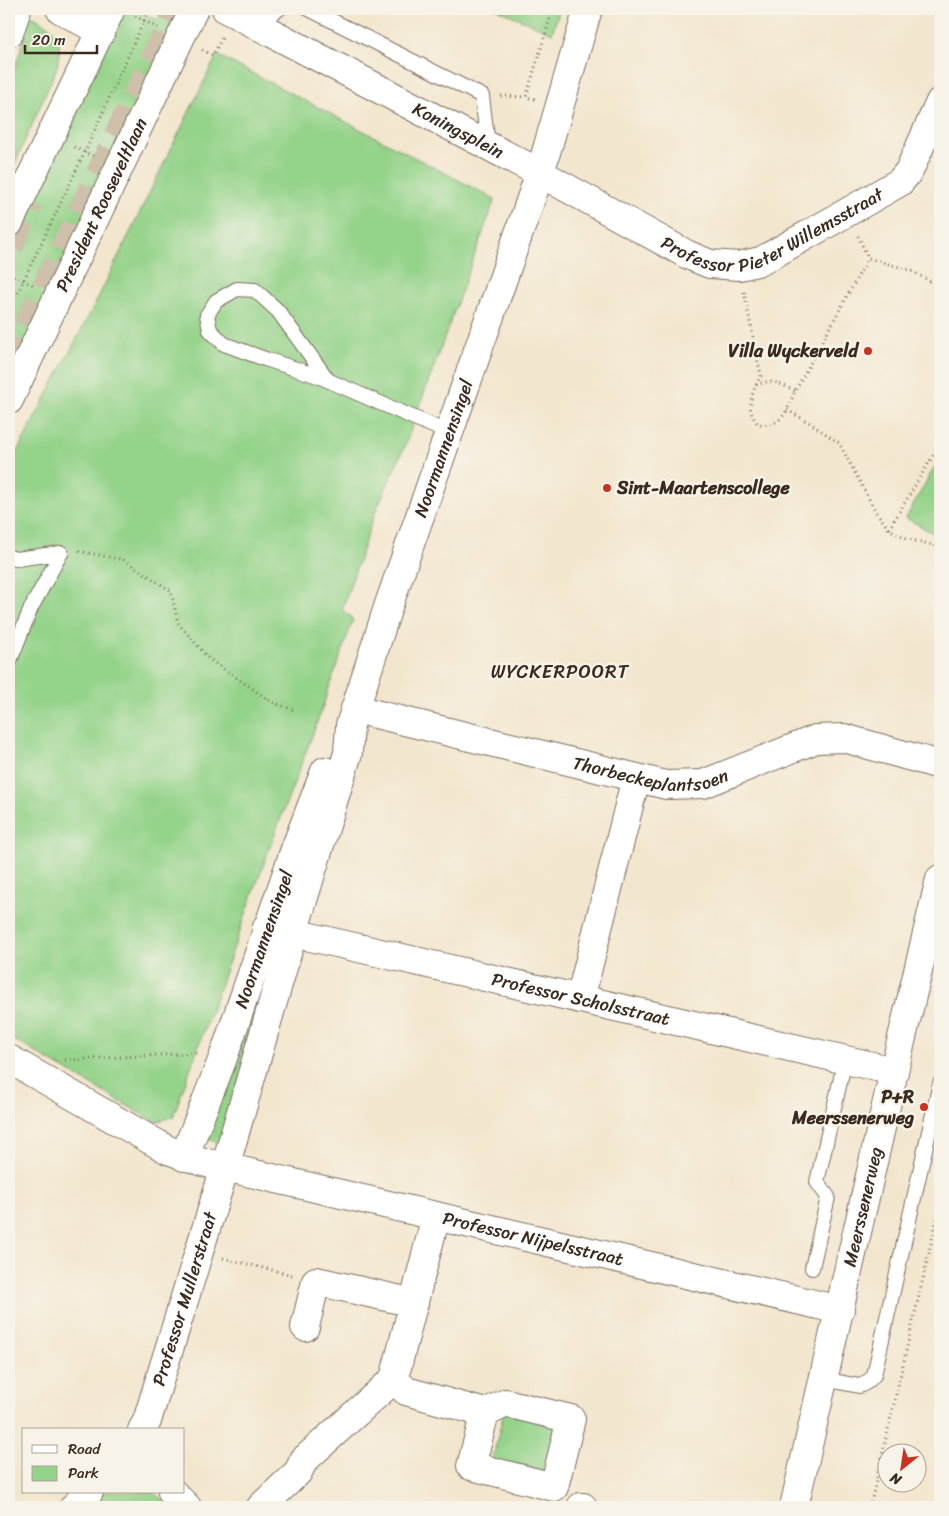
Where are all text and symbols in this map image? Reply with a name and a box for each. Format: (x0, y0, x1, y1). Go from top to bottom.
scale bar (25, 22, 98, 54)
text: 20 m (32, 27, 66, 53)
street label: Koningsplein (407, 93, 510, 168)
street label: President Rooseveltlaan (46, 112, 157, 297)
street label: Professor Pieter Willemsstraat (655, 178, 890, 282)
place label: Villa Wyckerveld (728, 335, 859, 367)
marker: Villa Wyckerveld (862, 345, 874, 357)
street label: Noormannensingel (405, 374, 483, 522)
place label: Sint-Maartenscollege (616, 472, 790, 504)
marker: Sint-Maartenscollege (601, 482, 613, 494)
district label: WYCKERPOORT (491, 655, 630, 688)
street label: Thorbeckeplantsoen (569, 747, 733, 801)
street label: Noormannensingel (225, 865, 303, 1013)
street label: Professor Scholsstraat (488, 963, 673, 1035)
place label: P+R Meerssenerweg (791, 1081, 914, 1134)
marker: P+R Meerssenerweg (918, 1101, 930, 1113)
street label: Meerssenerweg (834, 1144, 892, 1270)
street label: Professor Nijpelsstraat (439, 1202, 627, 1275)
street label: Professor Mullerstraat (143, 1207, 226, 1390)
legend (22, 1428, 185, 1494)
text: Road (68, 1436, 101, 1462)
north arrow (876, 1444, 926, 1494)
text: Park (68, 1460, 99, 1486)
text: N (885, 1465, 907, 1493)

